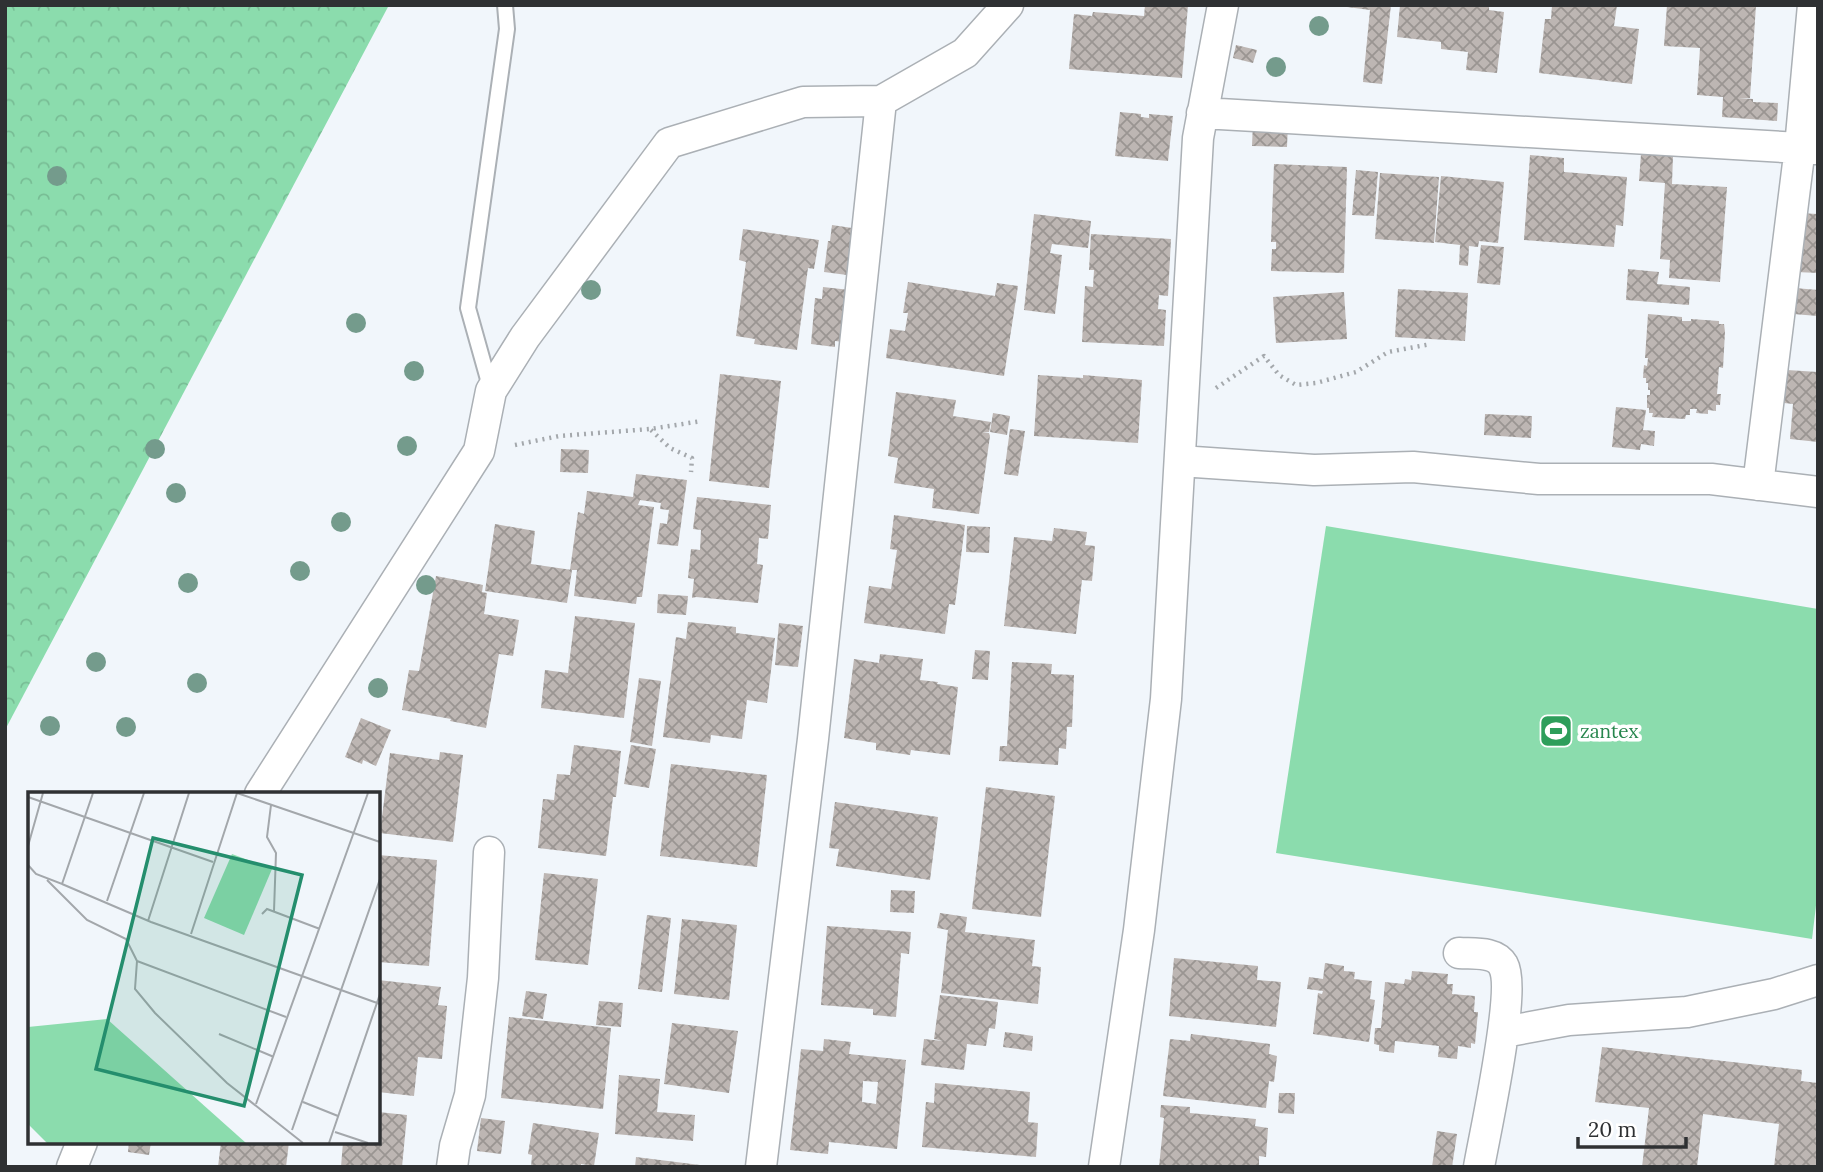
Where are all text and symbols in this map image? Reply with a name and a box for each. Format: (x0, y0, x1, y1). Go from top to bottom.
sports icon: zantex (1537, 712, 1575, 750)
place label: zantex (1580, 719, 1639, 743)
inset map (28, 792, 380, 1144)
scale bar (1578, 1106, 1686, 1150)
text: 20 m (1588, 1116, 1637, 1143)

